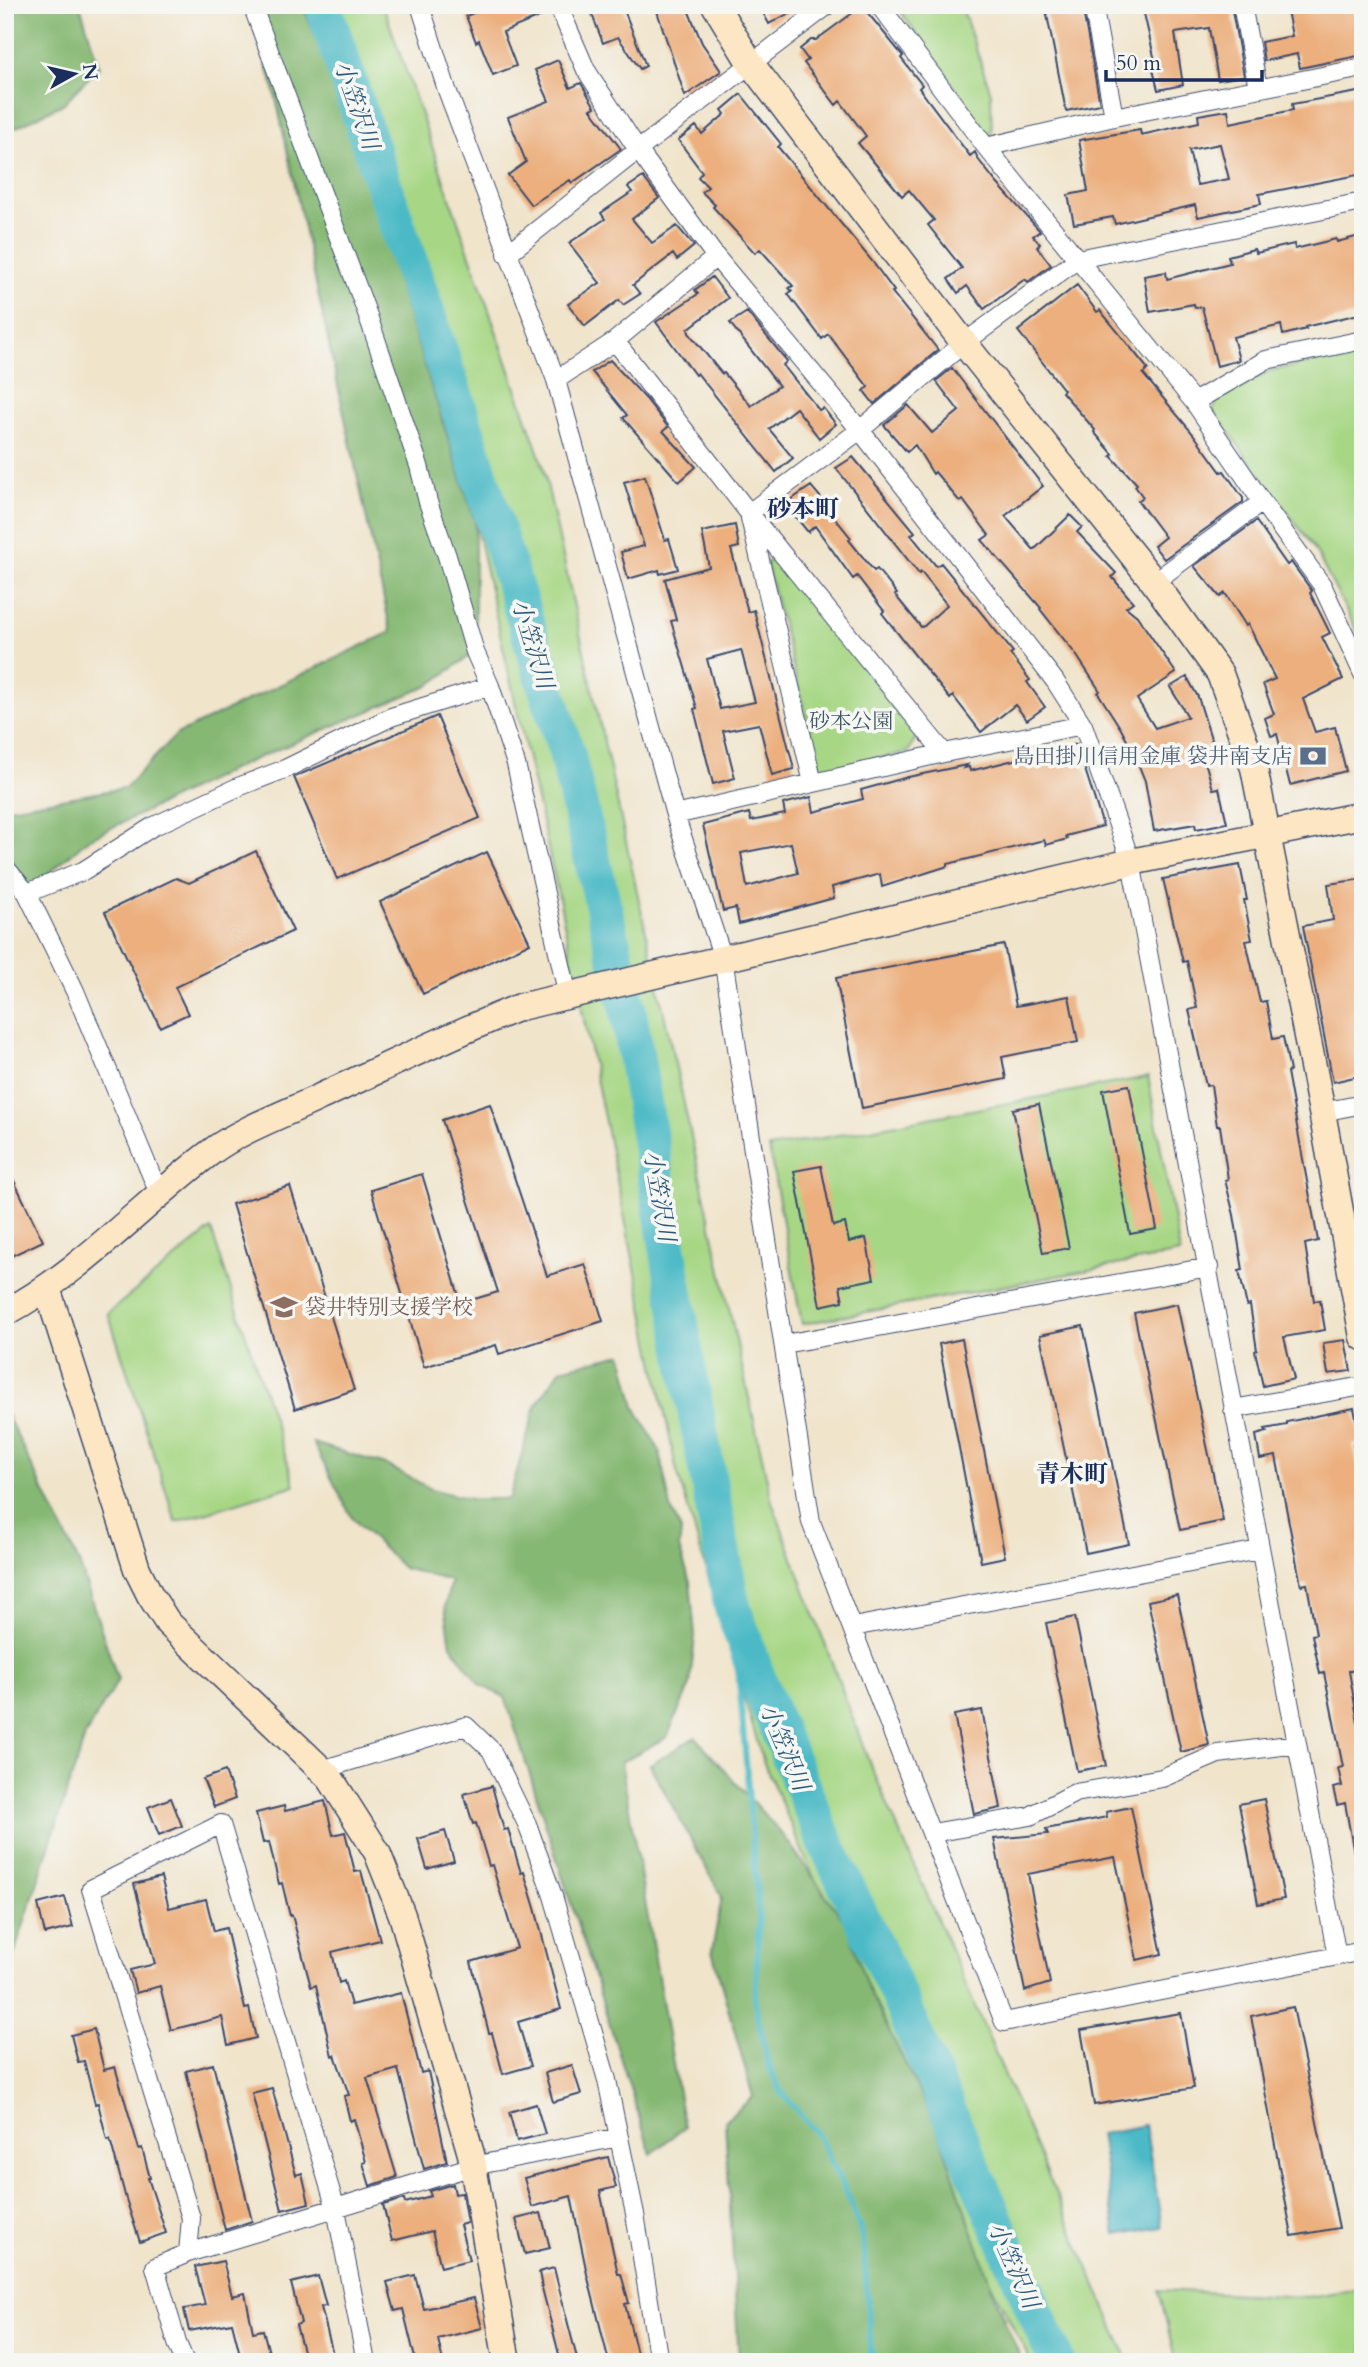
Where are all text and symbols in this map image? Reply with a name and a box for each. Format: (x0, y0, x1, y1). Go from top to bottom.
north arrow (38, 38, 108, 108)
scale bar (1106, 38, 1261, 82)
text: 50 m (1116, 49, 1161, 78)
water label: 小笠沢川 (327, 57, 387, 157)
text: N (76, 62, 104, 82)
district label: 砂本町 (767, 493, 839, 526)
water label: 小笠沢川 (504, 596, 562, 696)
park label: 砂本公園 (809, 707, 893, 736)
bank icon: 島田掛川信用金庫 袋井南支店 (1298, 741, 1328, 771)
place label: 島田掛川信用金庫 袋井南支店 (1013, 742, 1292, 771)
water label: 小笠沢川 (636, 1148, 683, 1247)
school or university icon: 袋井特別支援学校 (269, 1292, 299, 1322)
place label: 袋井特別支援学校 (305, 1293, 473, 1322)
district label: 青木町 (1036, 1458, 1108, 1491)
water label: 小笠沢川 (752, 1699, 818, 1798)
water label: 小笠沢川 (981, 2217, 1048, 2316)

